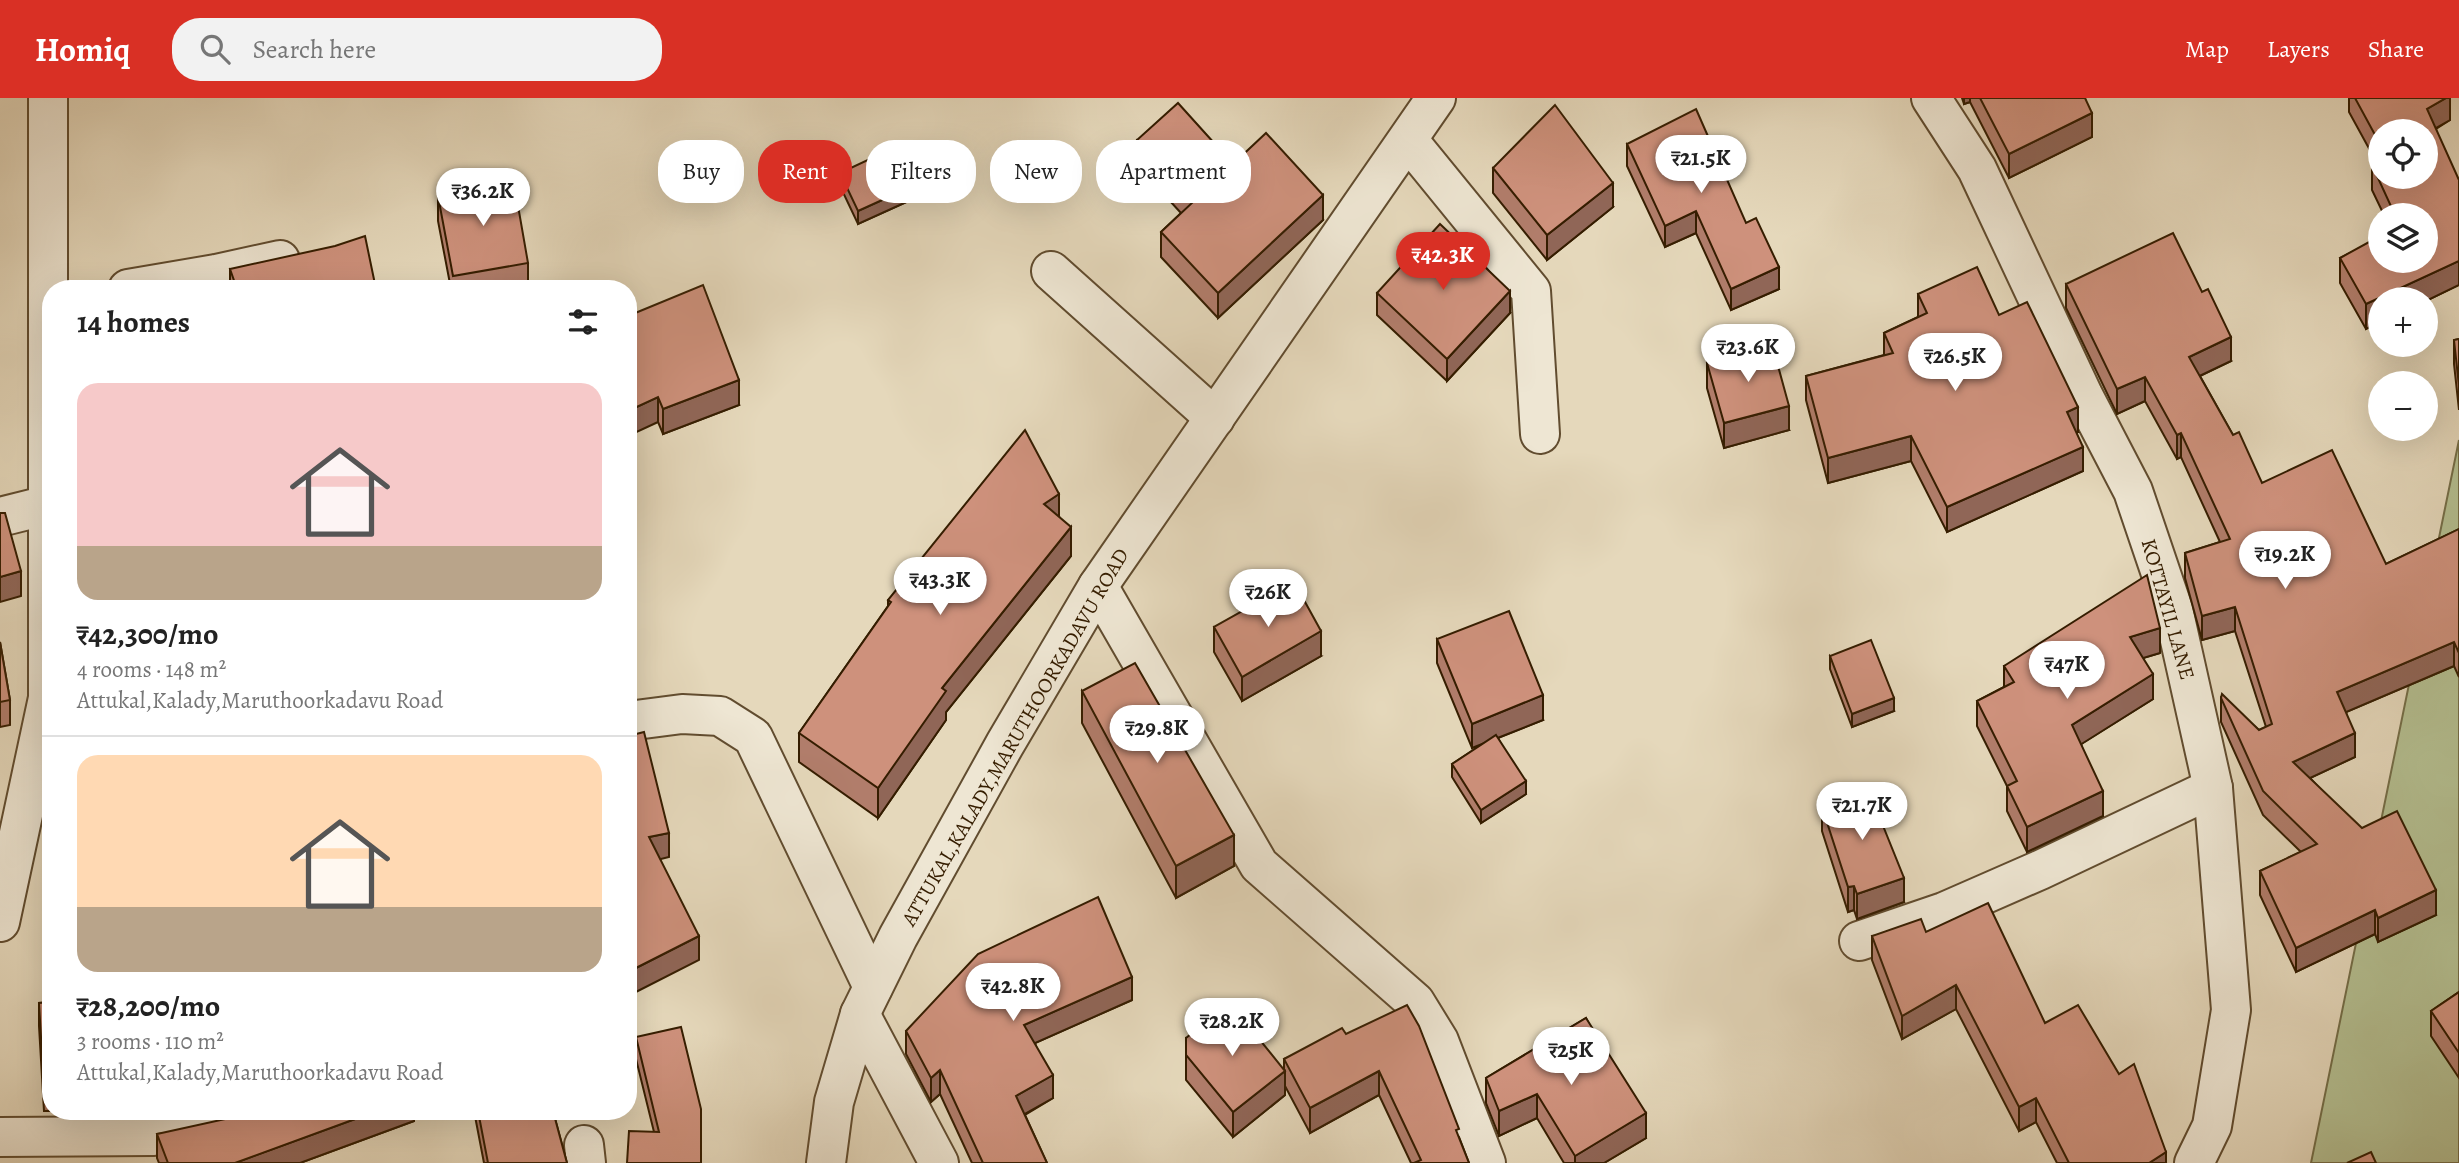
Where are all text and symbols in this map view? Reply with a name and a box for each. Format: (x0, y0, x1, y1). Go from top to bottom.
search box (172, 18, 662, 81)
text: Homiq (35, 27, 130, 72)
icon: search (196, 30, 234, 68)
text: Search here (252, 32, 376, 67)
text: Map (2185, 33, 2229, 65)
text: Layers (2267, 33, 2330, 65)
text: Share (2368, 33, 2424, 65)
map controls (2368, 119, 2438, 441)
button: locate (2368, 119, 2438, 189)
pin: ₹21.5K (1644, 136, 1758, 195)
chip: Buy (658, 140, 744, 203)
chip: Rent (758, 140, 852, 203)
chip: Filters (866, 140, 976, 203)
chip: New (990, 140, 1082, 203)
chip: Apartment (1096, 140, 1251, 203)
text: ₹21.5K (1671, 142, 1731, 173)
pin: ₹36.2K (426, 169, 540, 228)
text: ₹36.2K (452, 175, 514, 206)
button: layers (2368, 203, 2438, 273)
pin: ₹42.3K (1386, 232, 1500, 292)
text: ₹42.3K (1412, 239, 1474, 270)
button: + (2368, 287, 2438, 357)
text: 14 homes (77, 302, 190, 342)
icon: filters (564, 303, 602, 341)
pin: ₹23.6K (1691, 324, 1805, 384)
text: ₹23.6K (1717, 331, 1779, 362)
pin: ₹26.5K (1898, 334, 2012, 393)
text: ₹26.5K (1924, 340, 1986, 371)
button: − (2368, 371, 2438, 441)
icon: home (277, 429, 403, 555)
pin: ₹19.2K (2228, 532, 2342, 591)
street label: KOTTAYIL LANE (2134, 535, 2202, 683)
text: ₹19.2K (2255, 538, 2315, 569)
street label: ATTUKAL,KALADY,MARUTHOORKADAVU ROAD (894, 543, 1135, 932)
pin: ₹43.3K (883, 558, 997, 617)
text: ₹43.3K (910, 564, 970, 595)
pin: ₹26K (1227, 570, 1309, 629)
text: ₹26K (1245, 576, 1291, 607)
text: ₹42,300/mo (77, 614, 218, 654)
pin: ₹47K (2026, 642, 2108, 701)
text: ₹47K (2045, 648, 2089, 679)
text: 4 rooms · 148 m² (77, 654, 226, 685)
text: Attukal,Kalady,Maruthoorkadavu Road (77, 685, 443, 716)
pin: ₹29.8K (1100, 706, 1214, 765)
text: ₹29.8K (1126, 712, 1188, 743)
pin: ₹21.7K (1805, 782, 1919, 842)
text: ₹21.7K (1832, 789, 1892, 820)
icon: home (277, 801, 403, 927)
pin: ₹42.8K (956, 964, 1070, 1023)
text: ₹42.8K (982, 970, 1045, 1001)
text: ₹28,200/mo (77, 986, 220, 1026)
pin: ₹28.2K (1175, 998, 1289, 1058)
text: ₹28.2K (1200, 1005, 1264, 1036)
text: 3 rooms · 110 m² (77, 1026, 224, 1057)
pin: ₹25K (1530, 1028, 1612, 1087)
text: ₹25K (1549, 1034, 1593, 1065)
text: Attukal,Kalady,Maruthoorkadavu Road (77, 1057, 443, 1088)

